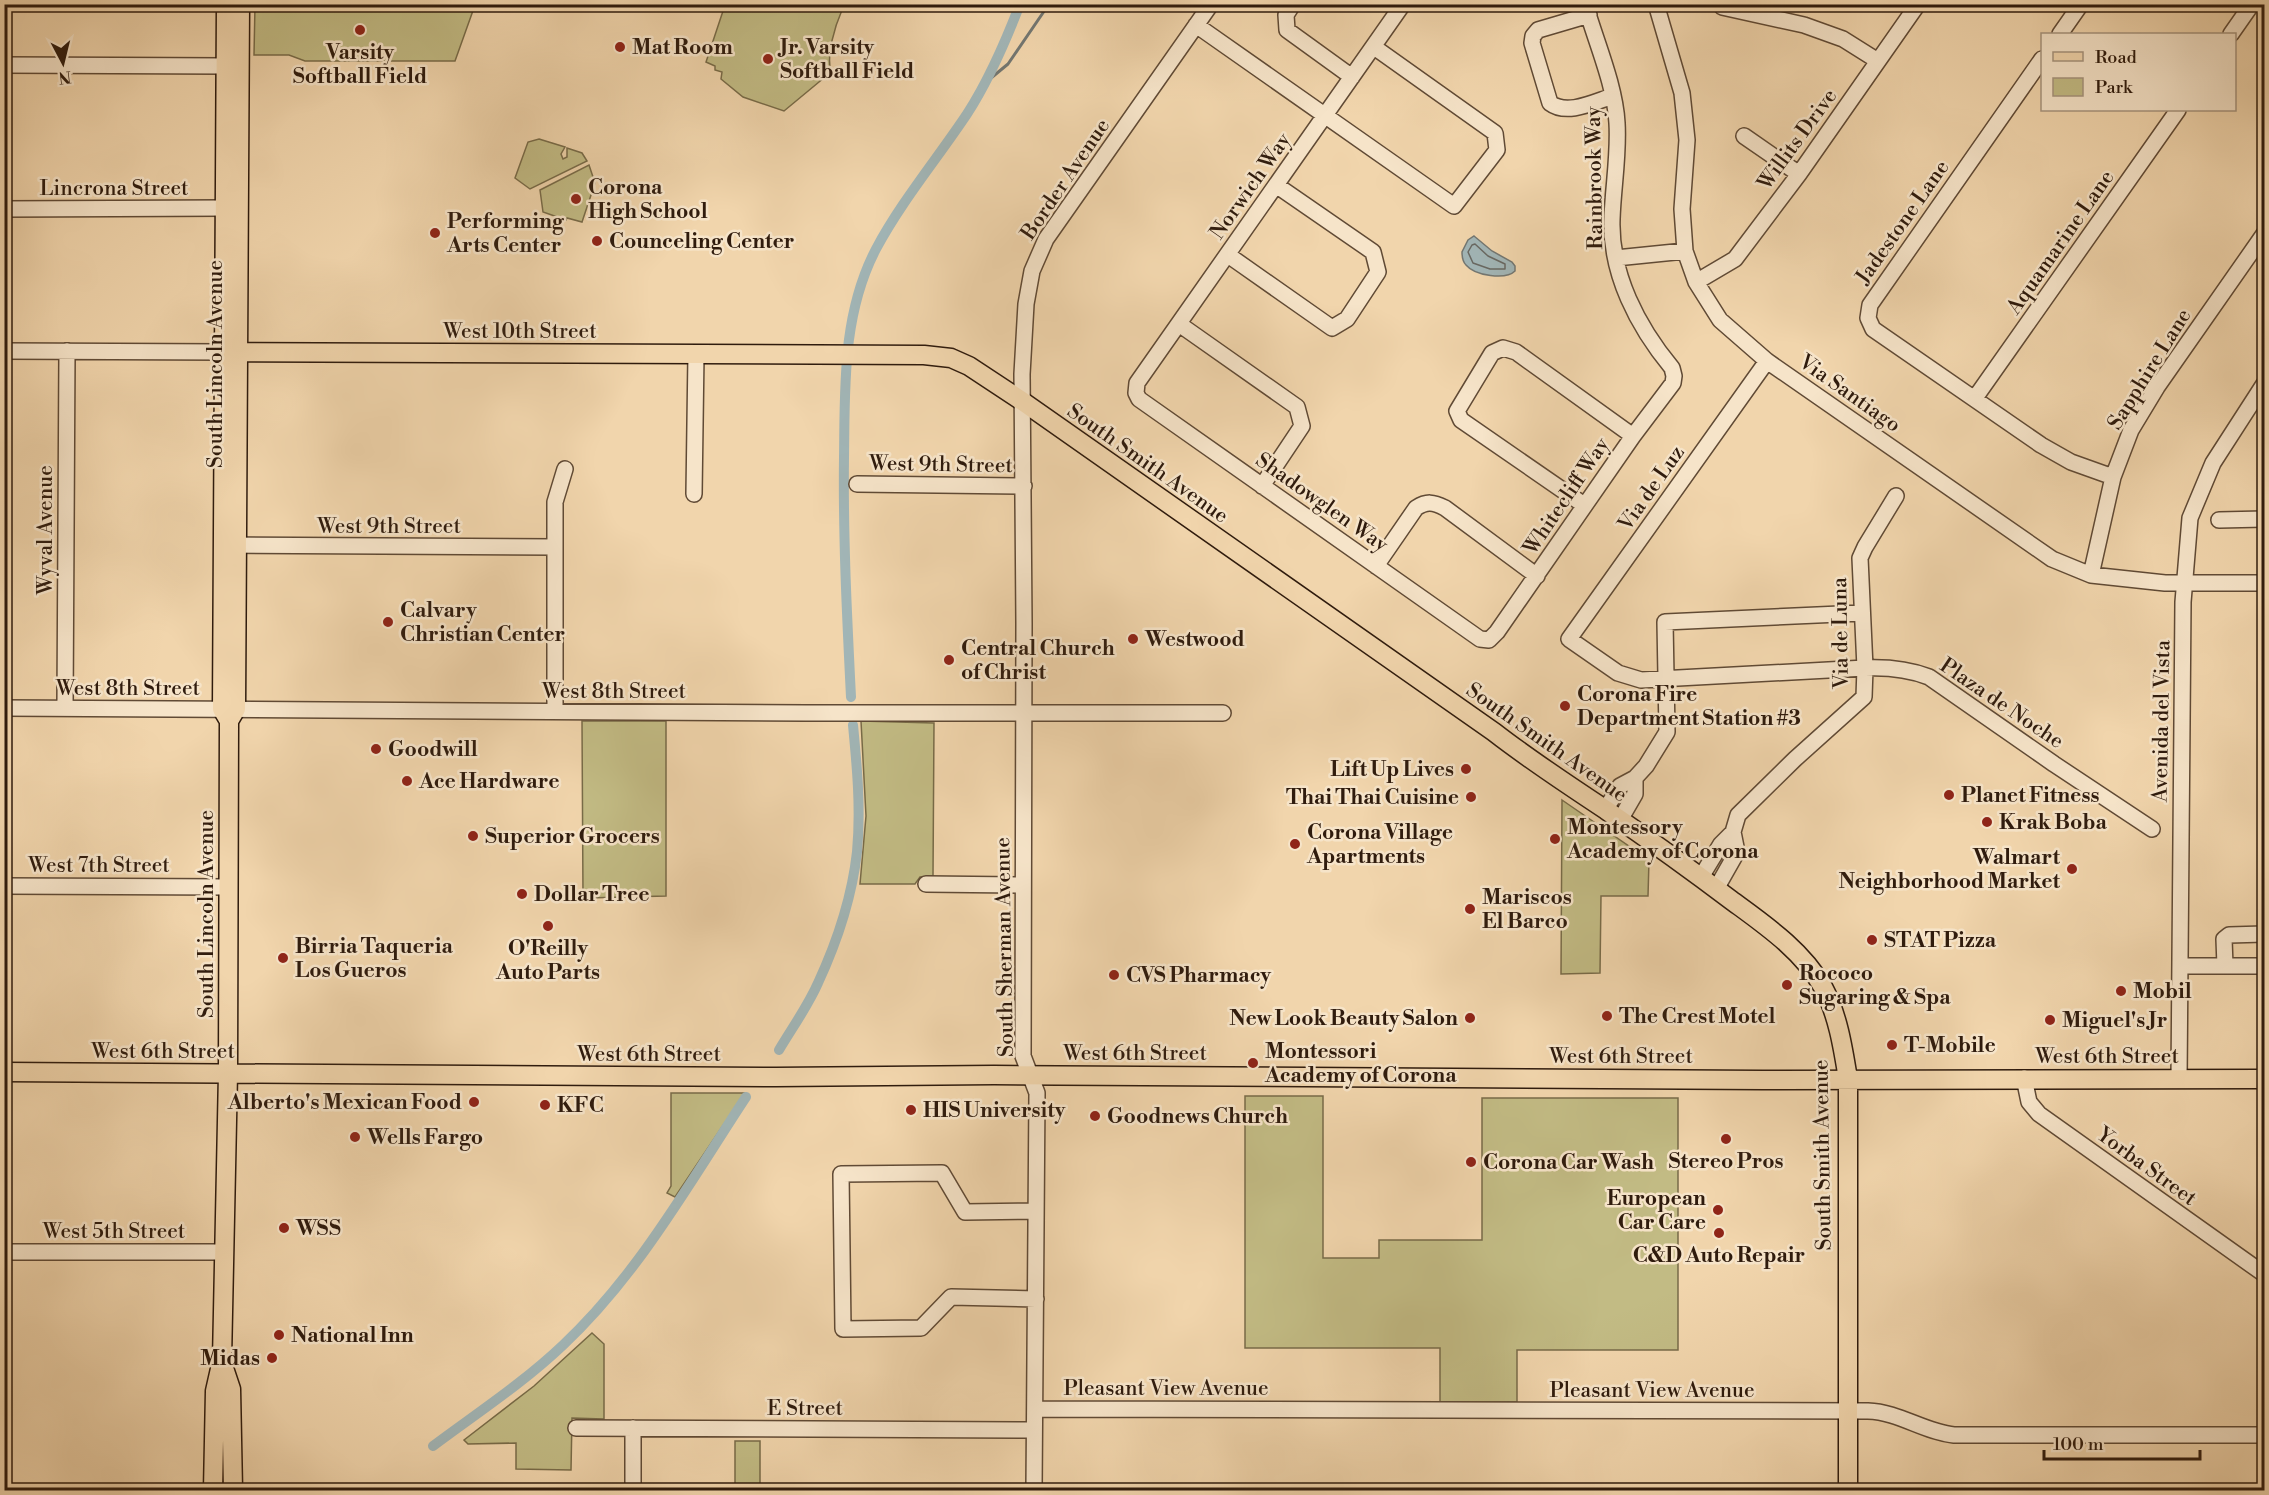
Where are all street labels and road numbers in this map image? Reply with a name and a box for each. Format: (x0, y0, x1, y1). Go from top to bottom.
street label: Willits Drive (1752, 84, 1843, 196)
street label: Rainbrook Way (1581, 105, 1609, 250)
street label: Border Avenue (1015, 114, 1116, 246)
street label: Norwich Way (1205, 128, 1298, 245)
street label: Jadestone Lane (1850, 156, 1955, 290)
street label: Aquamarine Lane (2001, 165, 2120, 321)
street label: Lincrona Street (39, 176, 189, 202)
street label: South Lincoln Avenue (203, 260, 229, 468)
street label: Sapphire Lane (2102, 304, 2197, 435)
street label: West 10th Street (442, 319, 597, 345)
street label: Via Santiago (1793, 349, 1905, 438)
street label: South Smith Avenue (1062, 398, 1233, 529)
street label: Whitecliff Way (1517, 432, 1616, 561)
street label: Via de Luz (1612, 441, 1691, 537)
street label: Shadowglen Way (1250, 447, 1393, 559)
street label: West 9th Street (868, 451, 1014, 479)
street label: Wyval Avenue (33, 465, 59, 596)
street label: West 9th Street (316, 514, 461, 540)
street label: Via de Luna (1827, 577, 1855, 690)
street label: Avenida del Vista (2148, 639, 2176, 803)
street label: Plaza de Noche (1935, 653, 2068, 755)
street label: West 8th Street (55, 676, 200, 702)
street label: South Smith Avenue (1461, 677, 1632, 808)
street label: West 8th Street (541, 679, 686, 705)
street label: South Lincoln Avenue (194, 810, 220, 1018)
street label: South Sherman Avenue (990, 837, 1020, 1057)
street label: West 7th Street (27, 853, 170, 879)
street label: West 6th Street (90, 1039, 235, 1065)
street label: West 6th Street (1062, 1041, 1207, 1067)
street label: West 6th Street (576, 1042, 721, 1068)
street label: West 6th Street (1548, 1044, 1693, 1070)
street label: West 6th Street (2034, 1044, 2179, 1070)
street label: South Smith Avenue (1808, 1059, 1838, 1251)
street label: Yorba Street (2091, 1121, 2202, 1212)
street label: West 5th Street (42, 1219, 186, 1245)
street label: Pleasant View Avenue (1063, 1376, 1269, 1402)
street label: Pleasant View Avenue (1549, 1378, 1755, 1404)
street label: E Street (767, 1396, 844, 1422)

